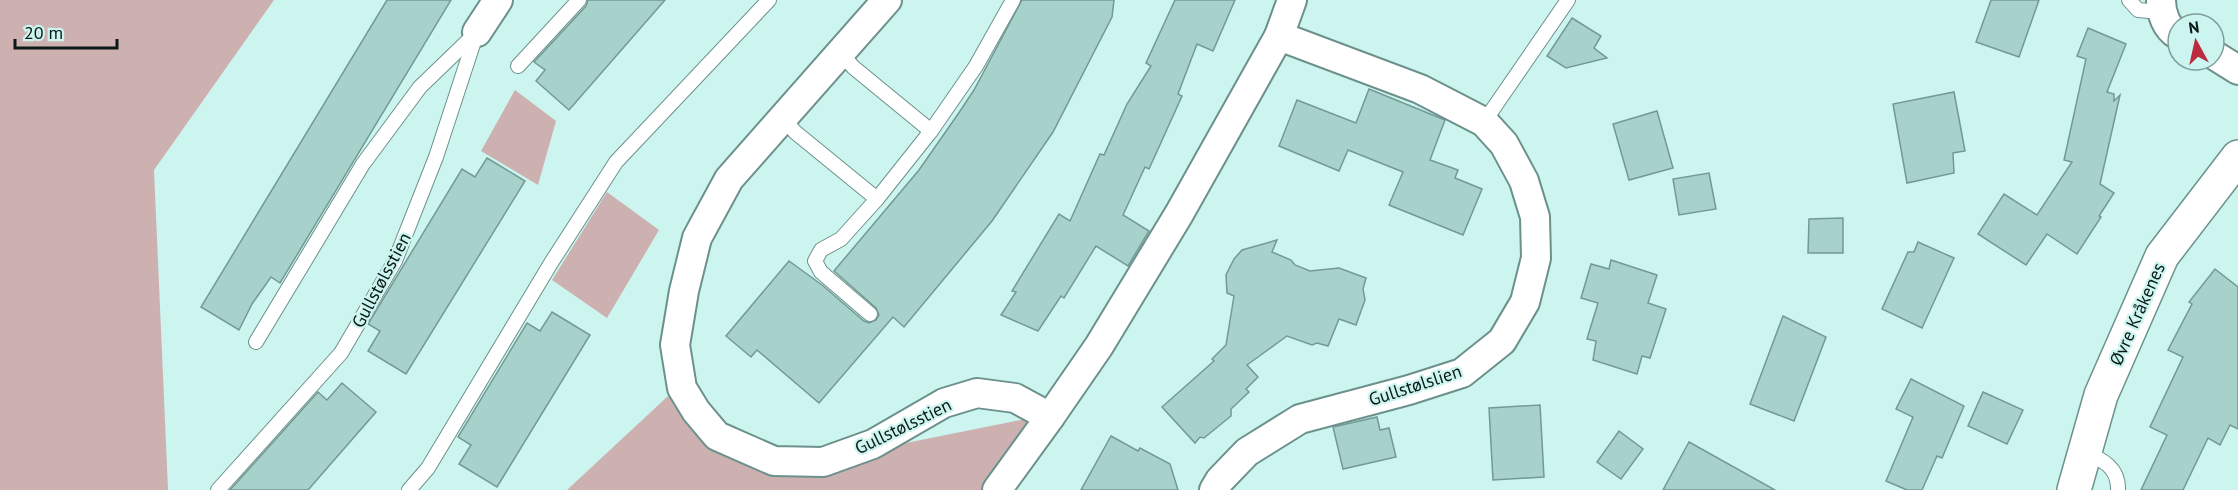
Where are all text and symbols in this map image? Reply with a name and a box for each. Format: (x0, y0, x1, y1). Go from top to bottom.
scale bar (15, 12, 117, 50)
north arrow (2166, 12, 2226, 72)
text: N (2187, 17, 2201, 38)
text: 20 m (24, 21, 63, 44)
street label: Gullstølsstien (346, 228, 416, 332)
street label: Øvre Kråkenes (2104, 259, 2170, 369)
street label: Gullstølslien (1366, 359, 1464, 411)
street label: Gullstølsstien (851, 393, 955, 459)

